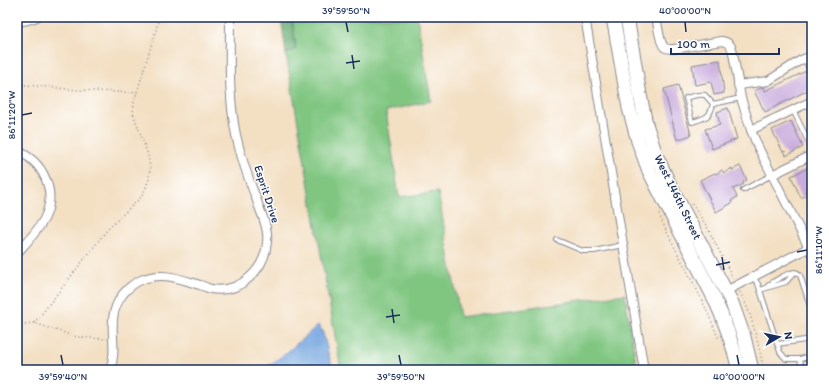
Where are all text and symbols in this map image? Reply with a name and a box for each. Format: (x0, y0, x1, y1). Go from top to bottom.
text: 39°59'50"N (322, 4, 370, 17)
text: 40°00'00"N (659, 4, 711, 17)
scale bar (671, 30, 779, 56)
text: 100 m (677, 37, 710, 51)
text: 86°11'20"W (5, 90, 18, 139)
street label: West 146th Street (651, 152, 705, 242)
street label: Esprit Drive (251, 163, 283, 225)
text: 86°11'10"W (812, 226, 825, 274)
north arrow (759, 317, 799, 357)
text: N (781, 331, 795, 340)
text: 39°59'40"N (39, 370, 88, 383)
text: 39°59'50"N (377, 370, 425, 383)
text: 40°00'00"N (713, 370, 765, 383)

